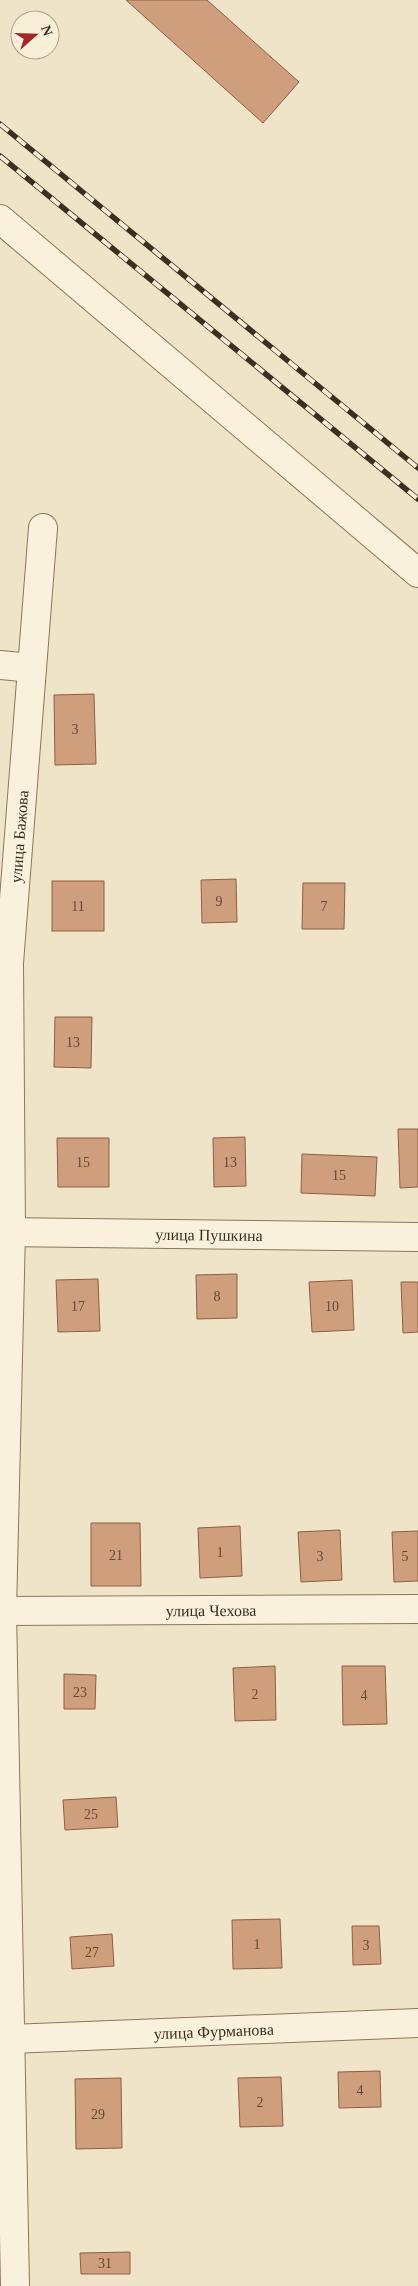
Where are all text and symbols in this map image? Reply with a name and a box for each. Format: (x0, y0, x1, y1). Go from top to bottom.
north arrow (10, 10, 60, 60)
text: N (38, 23, 56, 38)
house number: 3 (72, 722, 79, 737)
street label: улица Бажова (7, 790, 31, 884)
house number: 9 (216, 894, 223, 909)
house number: 11 (71, 899, 85, 914)
house number: 7 (321, 899, 328, 914)
house number: 13 (66, 1035, 80, 1050)
house number: 15 (76, 1155, 90, 1170)
house number: 13 (223, 1155, 237, 1170)
house number: 15 (332, 1168, 346, 1183)
street label: улица Пушкина (155, 1225, 263, 1244)
house number: 8 (214, 1289, 221, 1304)
house number: 17 (71, 1299, 85, 1314)
house number: 10 (325, 1299, 339, 1314)
house number: 1 (217, 1545, 224, 1560)
house number: 21 (109, 1548, 123, 1563)
house number: 3 (317, 1549, 324, 1564)
house number: 5 (402, 1549, 409, 1564)
street label: улица Чехова (166, 1601, 256, 1620)
house number: 23 (73, 1685, 87, 1700)
house number: 2 (252, 1687, 259, 1702)
house number: 4 (361, 1688, 368, 1703)
house number: 25 (84, 1807, 98, 1822)
house number: 1 (254, 1937, 261, 1952)
house number: 3 (363, 1938, 370, 1953)
house number: 27 (85, 1945, 99, 1960)
street label: улица Фурманова (154, 2020, 274, 2043)
house number: 4 (357, 2083, 364, 2098)
house number: 2 (257, 2095, 264, 2110)
house number: 29 (91, 2107, 105, 2122)
house number: 31 (98, 2256, 112, 2271)

